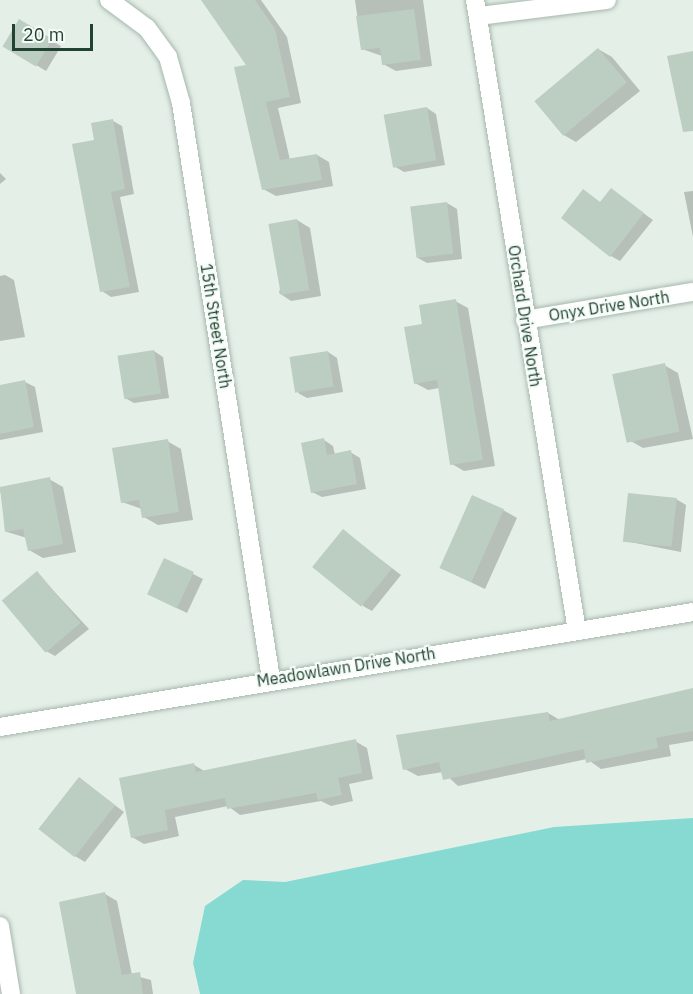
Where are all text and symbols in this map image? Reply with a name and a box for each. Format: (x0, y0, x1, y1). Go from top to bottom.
scale bar (15, 12, 96, 50)
text: 20 m (23, 23, 65, 46)
street label: Orchard Drive North (504, 244, 546, 388)
street label: 15th Street North (197, 262, 235, 390)
street label: Onyx Drive North (547, 287, 671, 325)
street label: Meadowlawn Drive North (255, 643, 437, 691)

